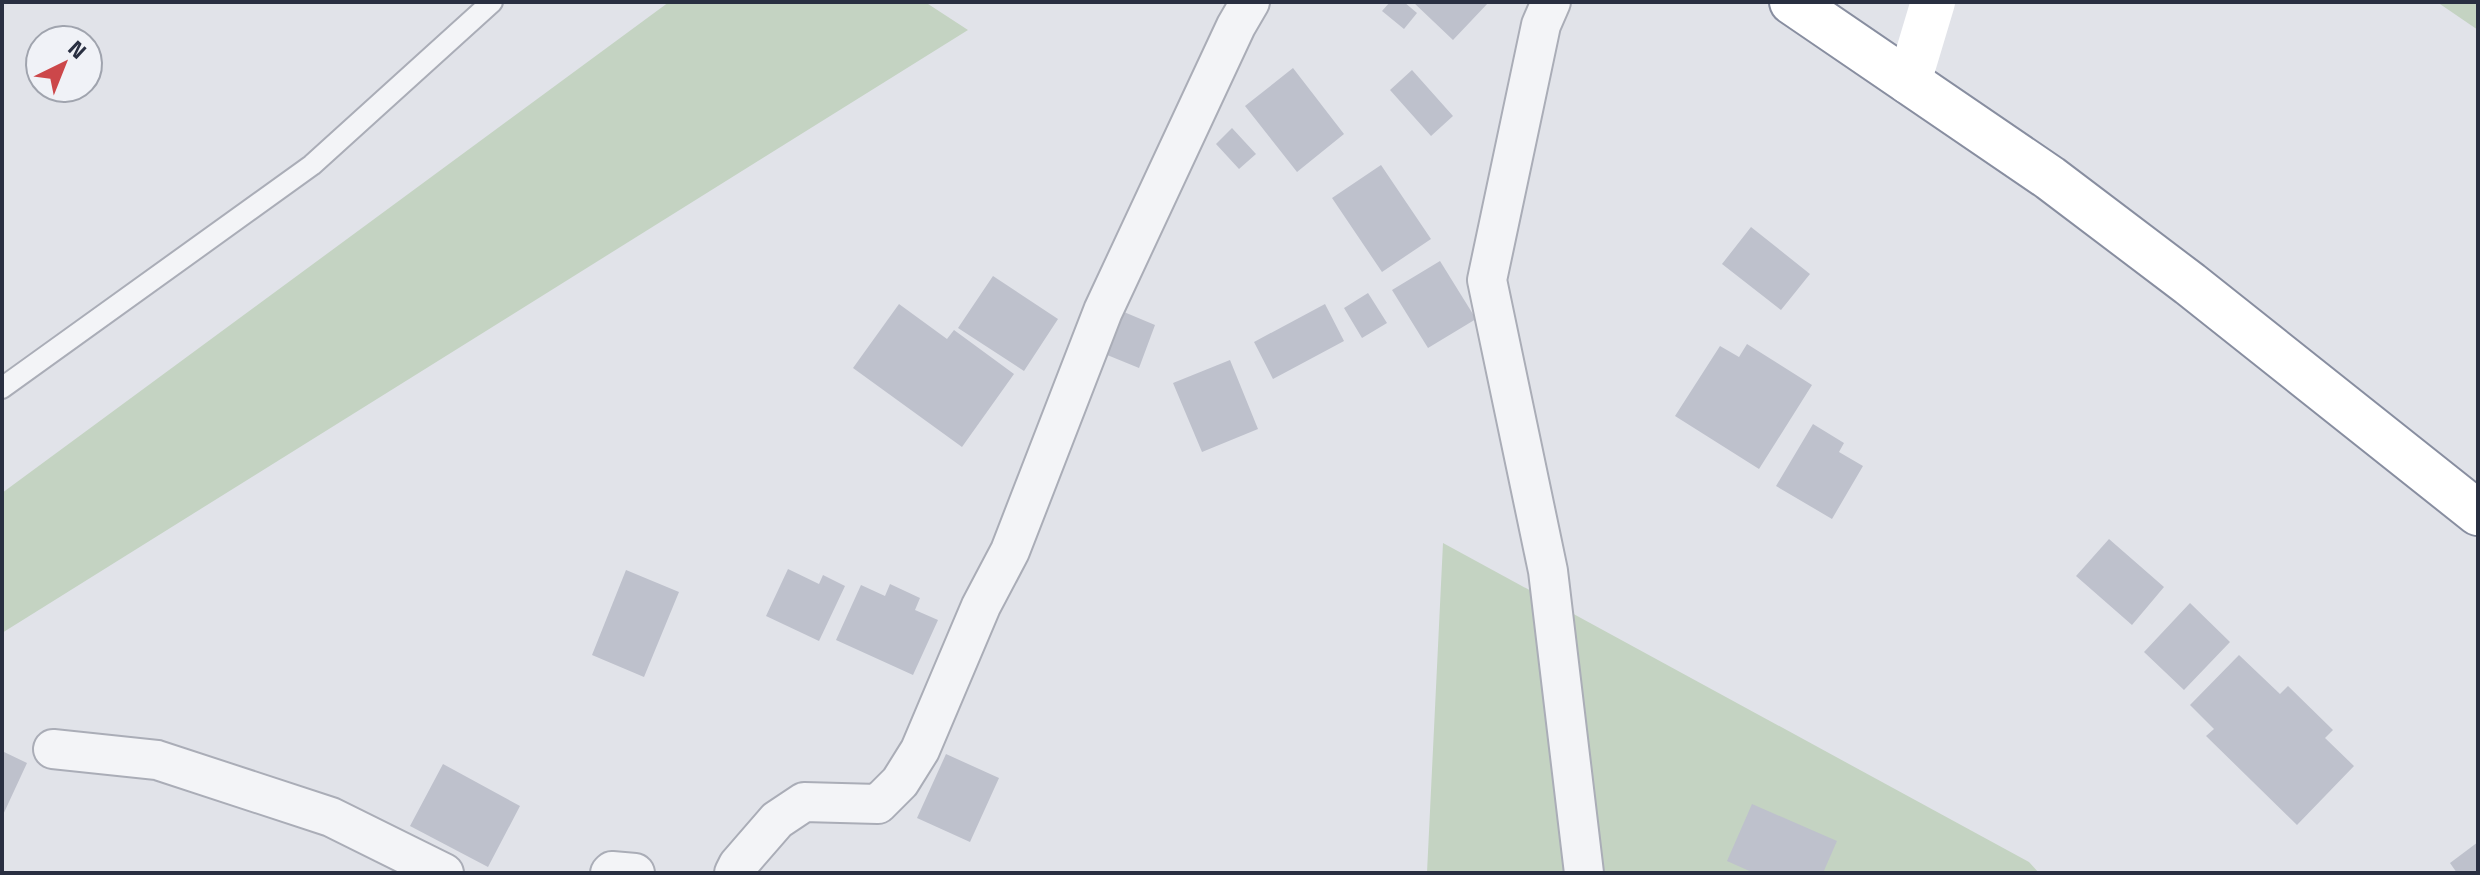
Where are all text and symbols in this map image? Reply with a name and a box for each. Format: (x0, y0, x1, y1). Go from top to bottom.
north arrow (24, 24, 104, 104)
text: N (60, 32, 95, 67)

